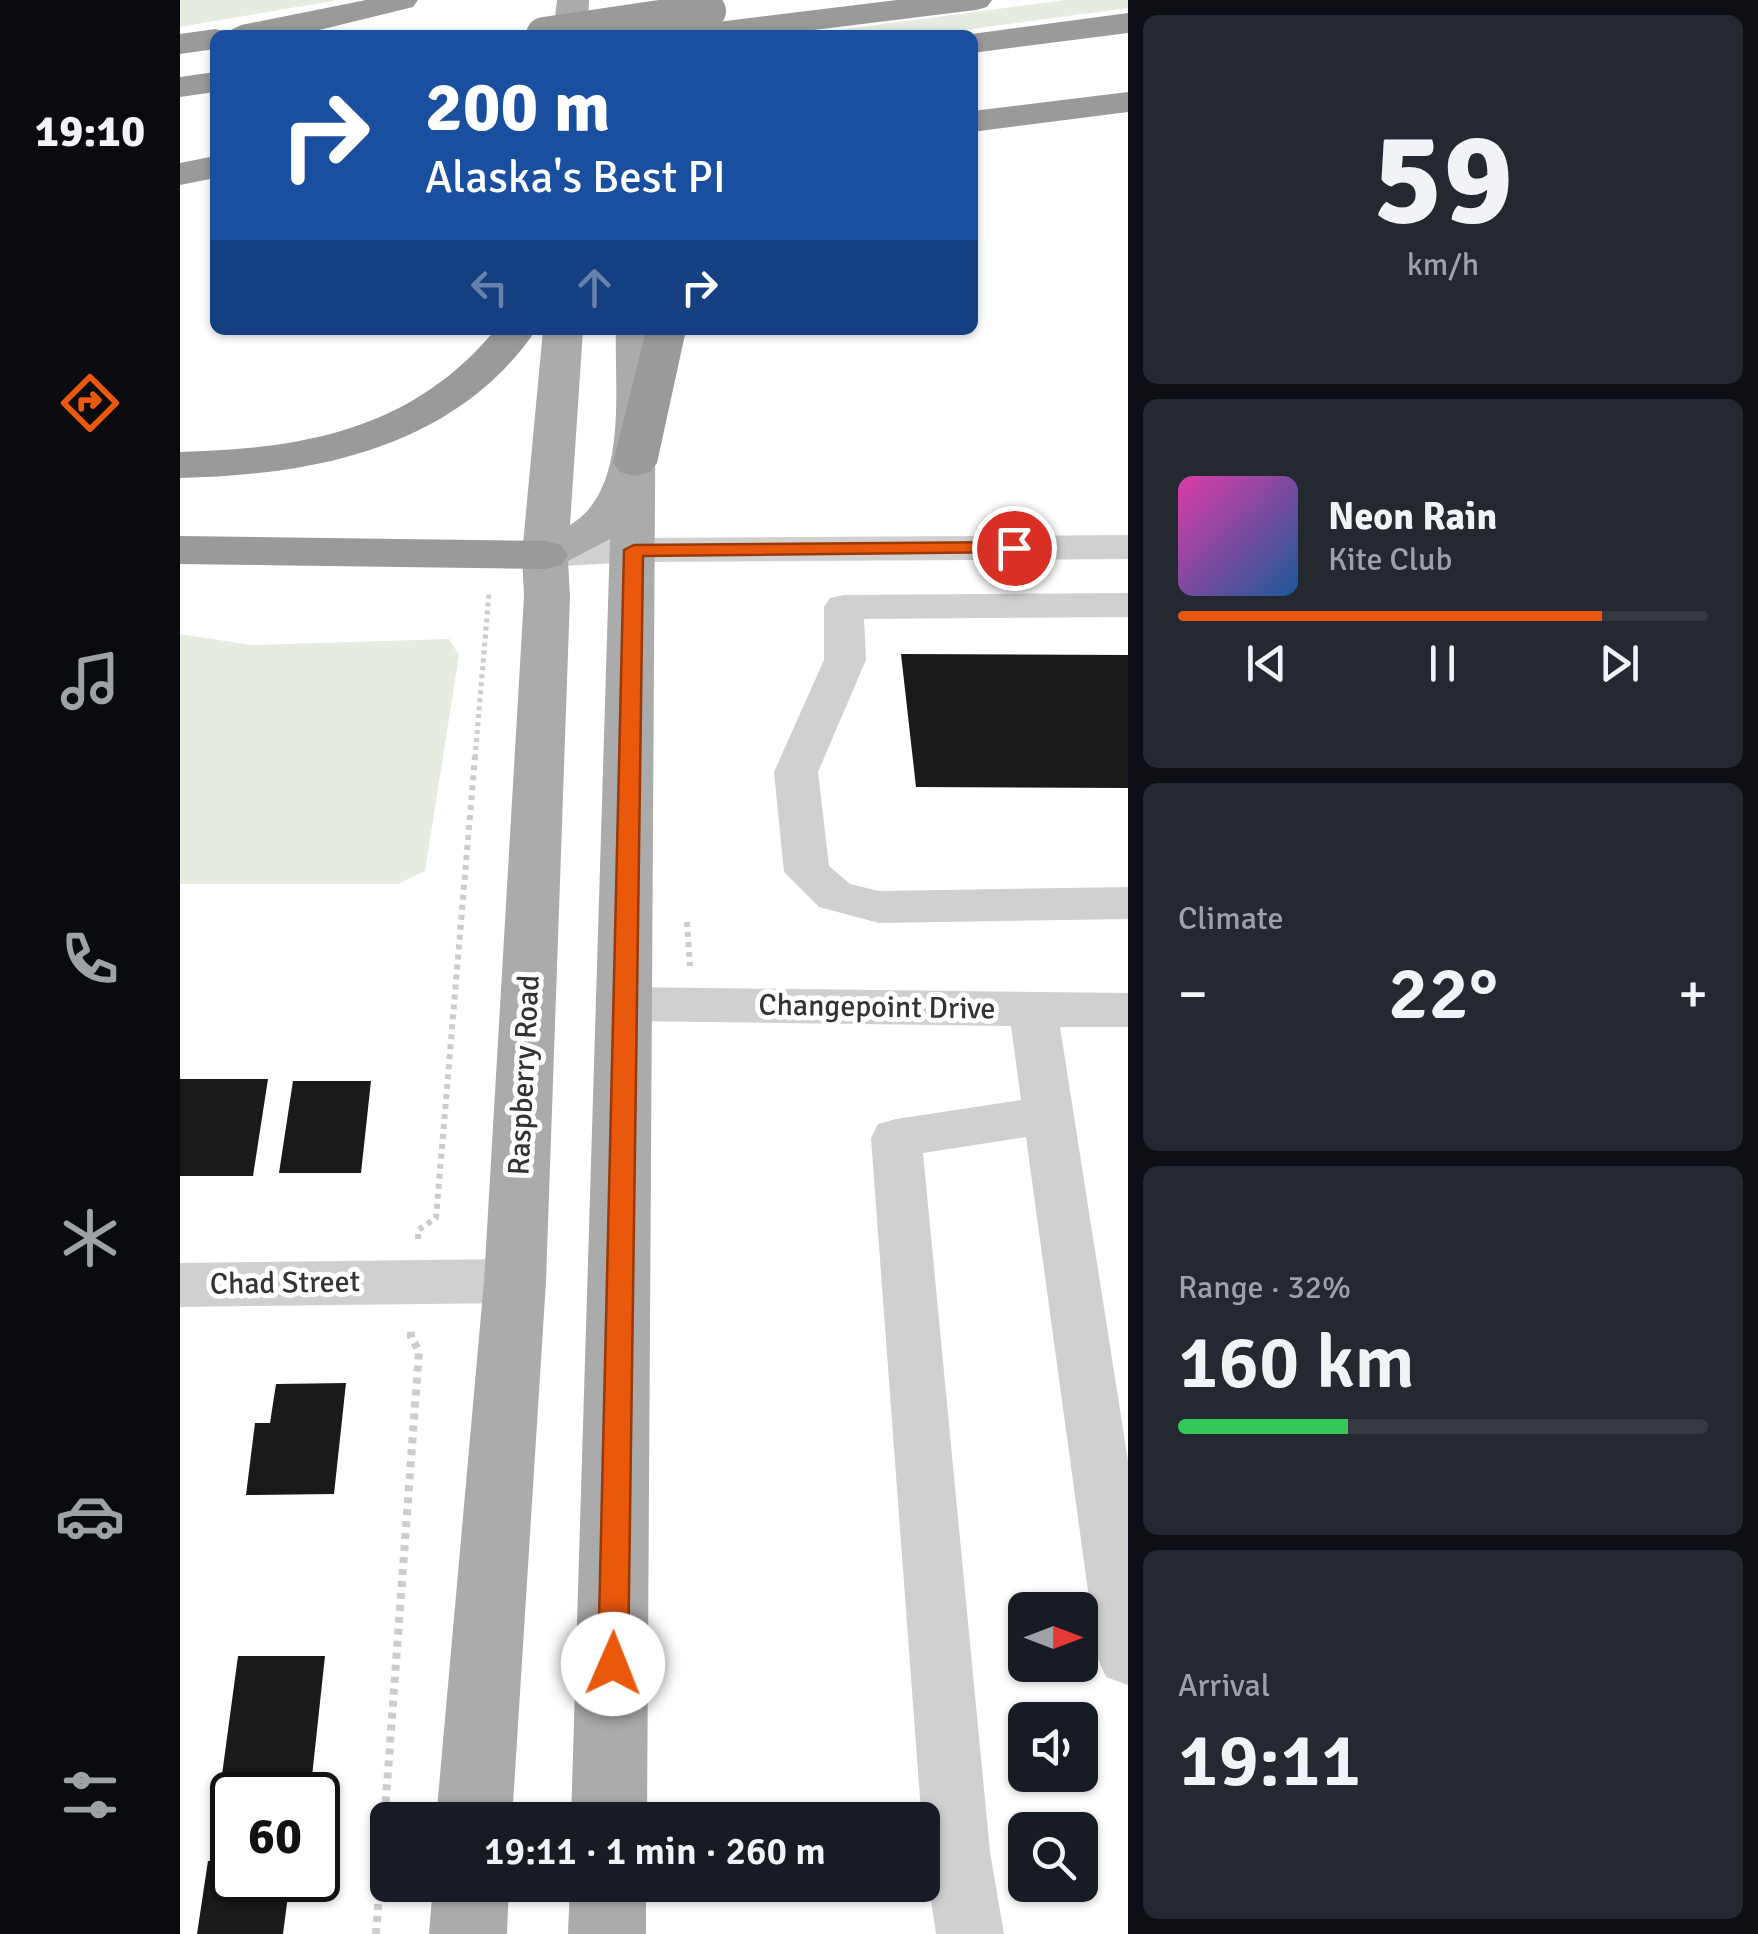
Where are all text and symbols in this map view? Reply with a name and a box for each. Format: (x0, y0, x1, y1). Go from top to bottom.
text: 200 m (425, 64, 610, 150)
icon: right (260, 70, 390, 200)
text: 59 (1373, 100, 1513, 260)
text: 19:10 (35, 104, 145, 159)
text: Alaska's Best PI (425, 150, 726, 205)
text: km/h (1407, 245, 1479, 284)
icon: left (462, 260, 517, 315)
icon: ahead (567, 260, 622, 315)
icon: right (672, 260, 727, 315)
icon: directions (55, 368, 125, 438)
text: Neon Rain (1328, 493, 1497, 540)
pin (972, 506, 1057, 591)
icon: arrive (987, 521, 1042, 576)
text: Kite Club (1328, 540, 1452, 579)
icon: previous (1239, 636, 1294, 691)
icon: pause (1415, 636, 1470, 691)
icon: next (1592, 636, 1647, 691)
icon: music (55, 646, 125, 716)
text: Climate (1178, 899, 1284, 938)
icon: phone (55, 924, 125, 994)
text: 22° (1388, 947, 1498, 1040)
text: − (1178, 960, 1208, 1028)
text: + (1678, 960, 1708, 1028)
street label: Raspberry Road (500, 974, 548, 1176)
street label: Changepoint Drive (758, 986, 996, 1028)
icon: climate (55, 1203, 125, 1273)
street label: Chad Street (210, 1263, 360, 1303)
text: Range · 32% (1178, 1268, 1351, 1307)
text: 160 km (1178, 1316, 1415, 1409)
icon: car (55, 1481, 125, 1551)
north arrow (1008, 1592, 1098, 1682)
map controls (1008, 1592, 1098, 1902)
position arrow (561, 1612, 665, 1716)
text: Arrival (1178, 1666, 1270, 1705)
button: sound (1008, 1702, 1098, 1792)
text: 19:11 (1178, 1714, 1361, 1807)
icon: filters (55, 1760, 125, 1830)
speed limit sign: 60 (210, 1772, 340, 1902)
button: search (1008, 1812, 1098, 1902)
text: 19:11 · 1 min · 260 m (484, 1828, 826, 1875)

